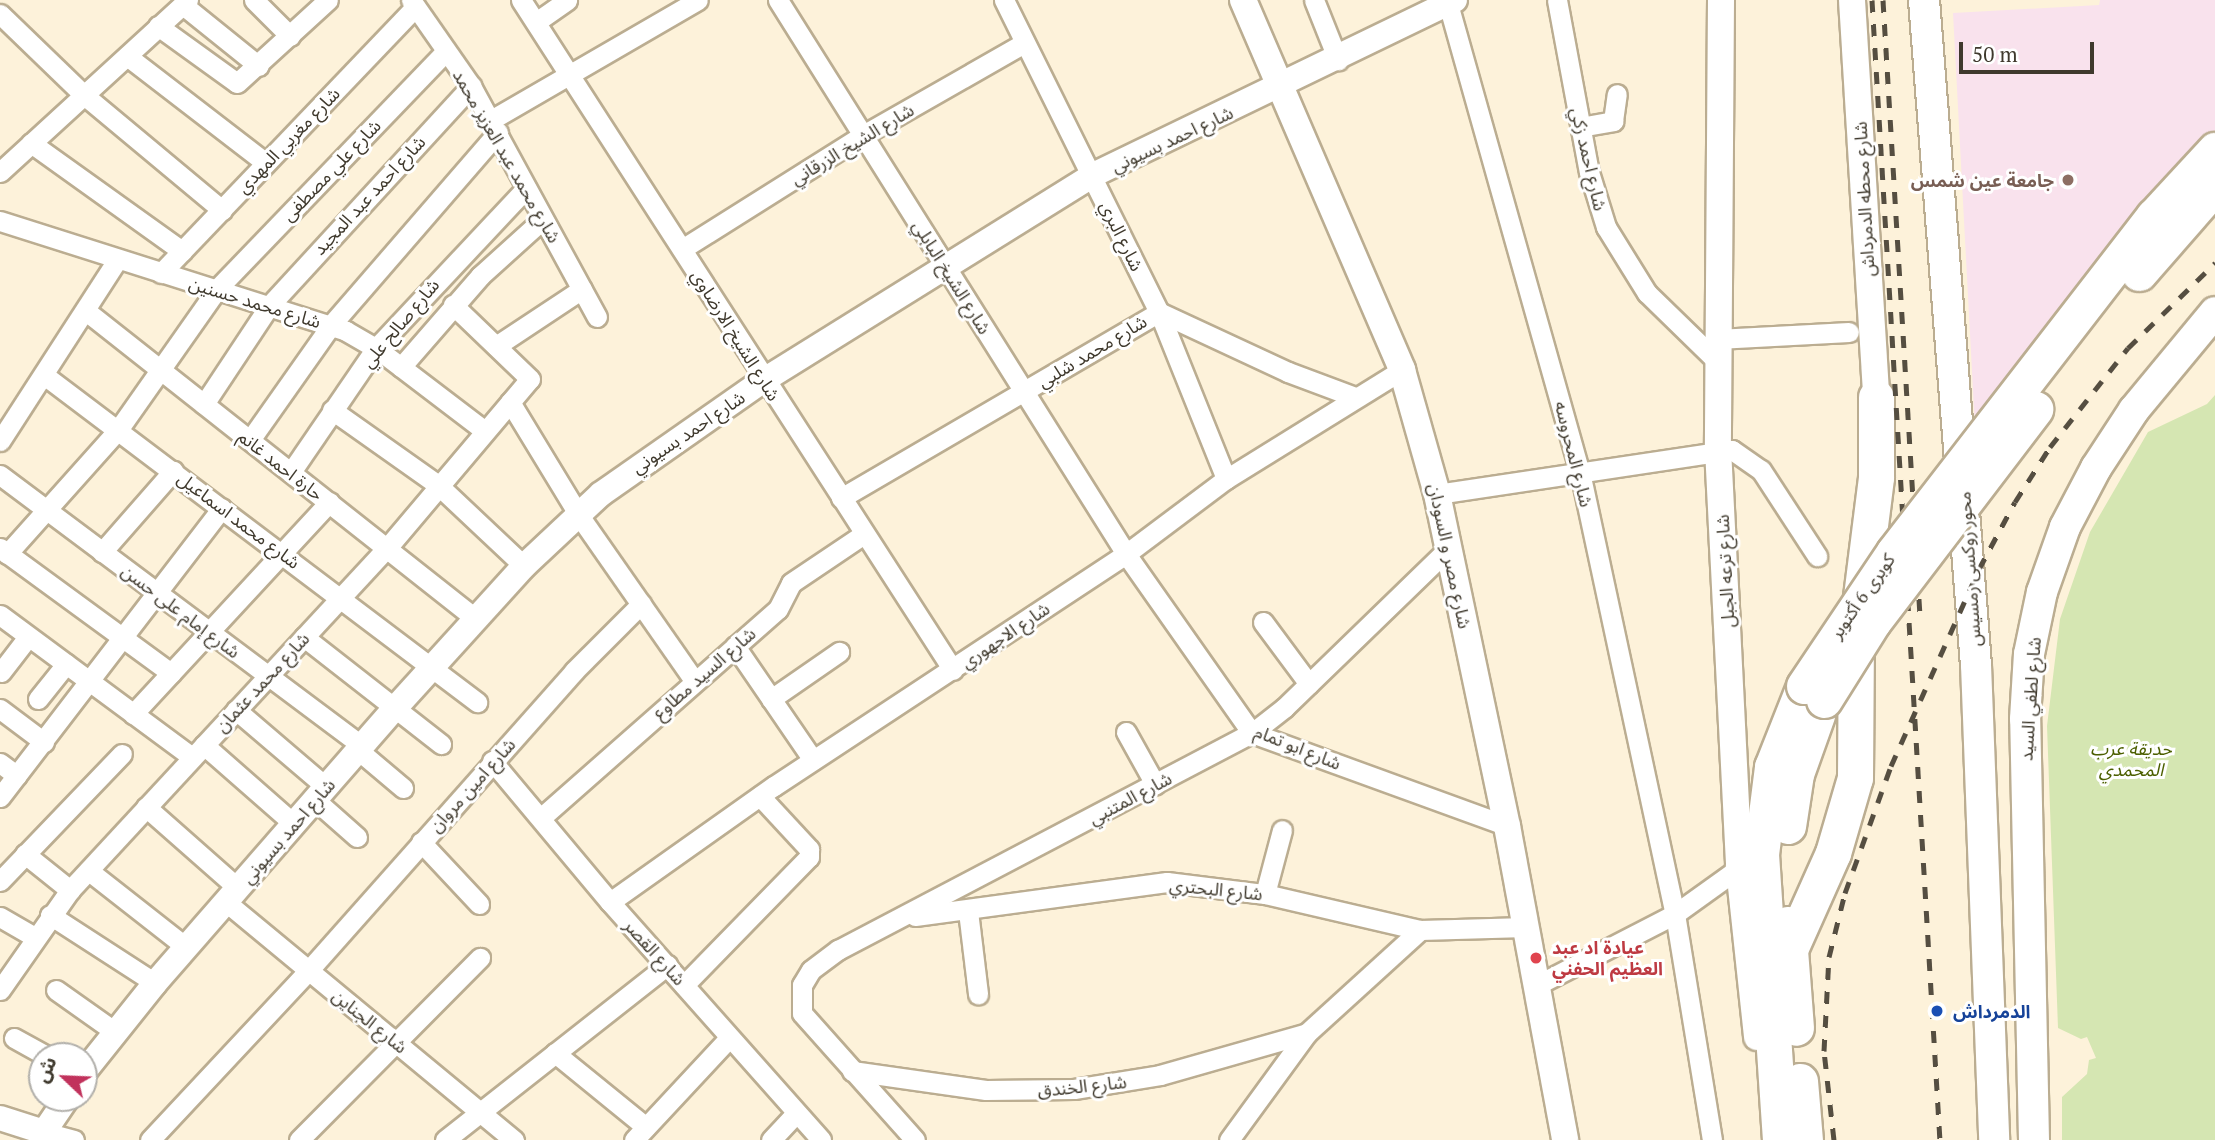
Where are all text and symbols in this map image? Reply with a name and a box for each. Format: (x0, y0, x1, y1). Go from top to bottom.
scale bar (1963, 28, 2098, 72)
text: 50 m (1972, 40, 2018, 68)
street label: شارع محمد عبد العزيز محمد (448, 65, 566, 247)
street label: شارع مغربي المهدي (232, 82, 344, 198)
street label: شارع الشيخ الزرقاني (786, 99, 918, 189)
street label: شارع احمد بسيوني (1108, 101, 1236, 177)
street label: شارع احمد زكي (1567, 105, 1611, 213)
street label: شارع علي مصطفى (277, 115, 385, 225)
street label: شارع محطه الدمرداش (1849, 121, 1879, 277)
street label: شارع احمد عبد المجيد (308, 131, 430, 259)
place label: جامعة عين شمس (1911, 169, 2054, 191)
marker: جامعة عين شمس (2060, 172, 2076, 188)
street label: شارع البري (1096, 197, 1148, 275)
street label: شارع الشيخ البابلي (908, 216, 996, 338)
street label: شارع الشيخ الارضاوي (687, 265, 785, 405)
street label: شارع محمد حسنين (187, 272, 323, 332)
street label: شارع صالح علي (357, 274, 443, 372)
street label: شارع محمد شلبي (1033, 310, 1151, 392)
street label: شارع احمد بسيوني (627, 386, 749, 478)
street label: شارع المحروسه (1550, 399, 1598, 509)
street label: حارة احمد غانم (234, 425, 328, 505)
street label: شارع محمد اسماعيل (174, 467, 304, 573)
street label: شارع مصر و السودان (1424, 481, 1476, 631)
street label: محور روكسى رمسيس (1953, 491, 1985, 647)
street label: شارع ترعه الجبل (1711, 514, 1739, 628)
street label: كوبرى 6 أكتوبر (1825, 549, 1899, 643)
street label: شارع إمام على حسن (118, 559, 244, 663)
street label: شارع الاجهوري (956, 597, 1054, 673)
street label: شارع السيد مطاوع (648, 623, 760, 723)
street label: شارع محمد عثمان (210, 628, 314, 736)
street label: شارع لطفي السيد (2015, 636, 2045, 762)
street label: شارع ابو تمام (1252, 720, 1344, 774)
street label: شارع امين مروان (424, 734, 520, 836)
park label: حديقة عرب المحمدي (2090, 738, 2172, 780)
street label: شارع المتنبي (1085, 767, 1175, 829)
street label: شارع احمد بسيوني (237, 774, 339, 888)
street label: شارع البحتري (1168, 873, 1264, 905)
street label: شارع القصر (620, 914, 690, 990)
place label: عيادة اد عبد العظيم الحفني (1552, 937, 1663, 979)
marker: عيادة اد عبد العظيم الحفني (1526, 948, 1546, 968)
street label: شارع الجناين (328, 984, 412, 1058)
place label: الدمرداش (1953, 1000, 2030, 1022)
marker: الدمرداش (1927, 1001, 1947, 1021)
north arrow (28, 1042, 98, 1112)
text: ش (28, 1053, 62, 1086)
street label: شارع الخندق (1036, 1071, 1128, 1101)

